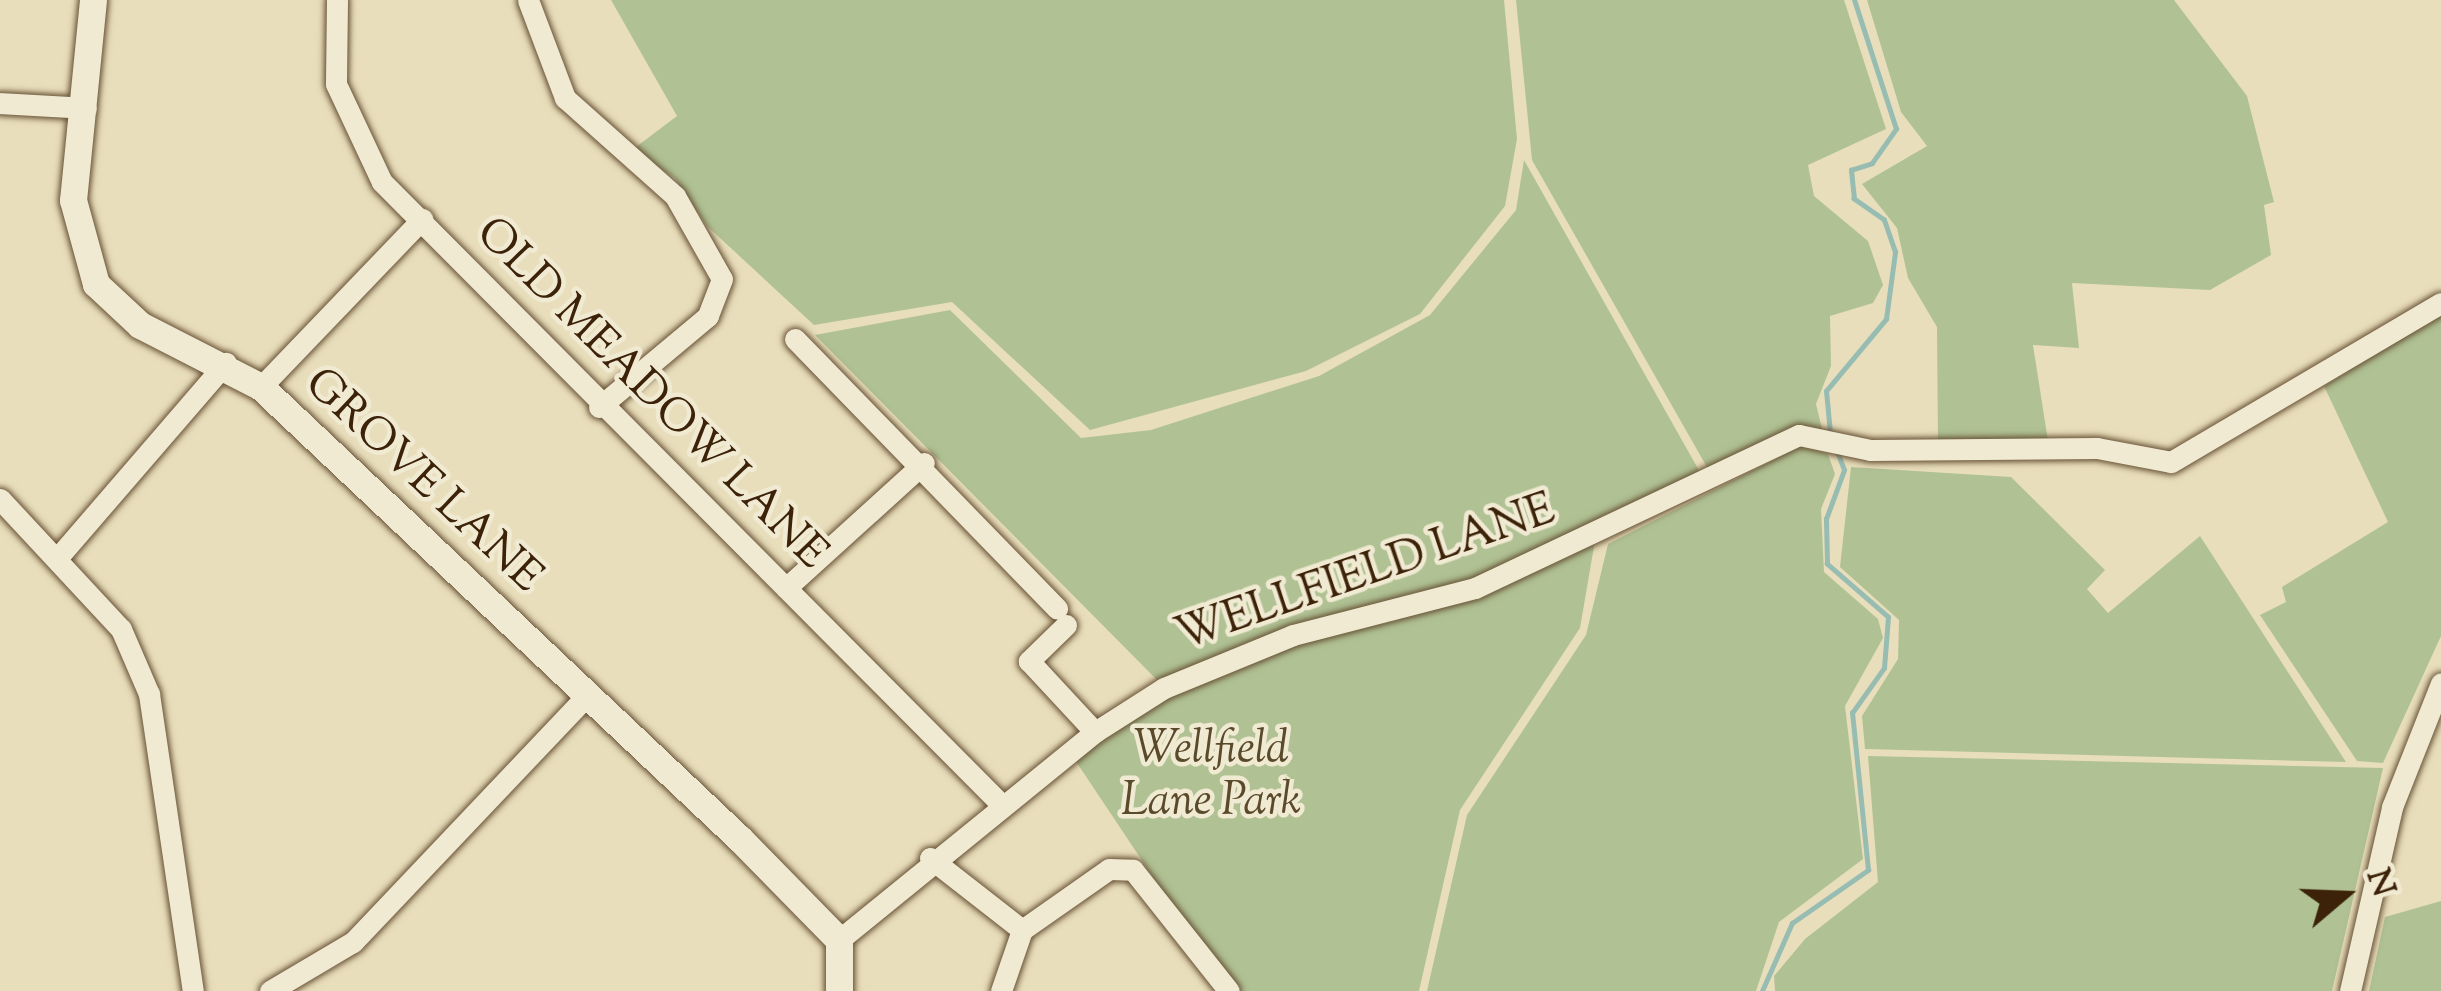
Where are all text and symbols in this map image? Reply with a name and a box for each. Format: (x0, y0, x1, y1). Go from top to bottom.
street label: OLD MEADOW LANE (463, 208, 837, 582)
street label: GROVE LANE (292, 358, 552, 606)
street label: WELLFIELD LANE (1169, 485, 1563, 665)
park label: Wellfield Lane Park (1121, 724, 1301, 830)
north arrow (2285, 835, 2405, 955)
text: N (2352, 863, 2406, 904)

